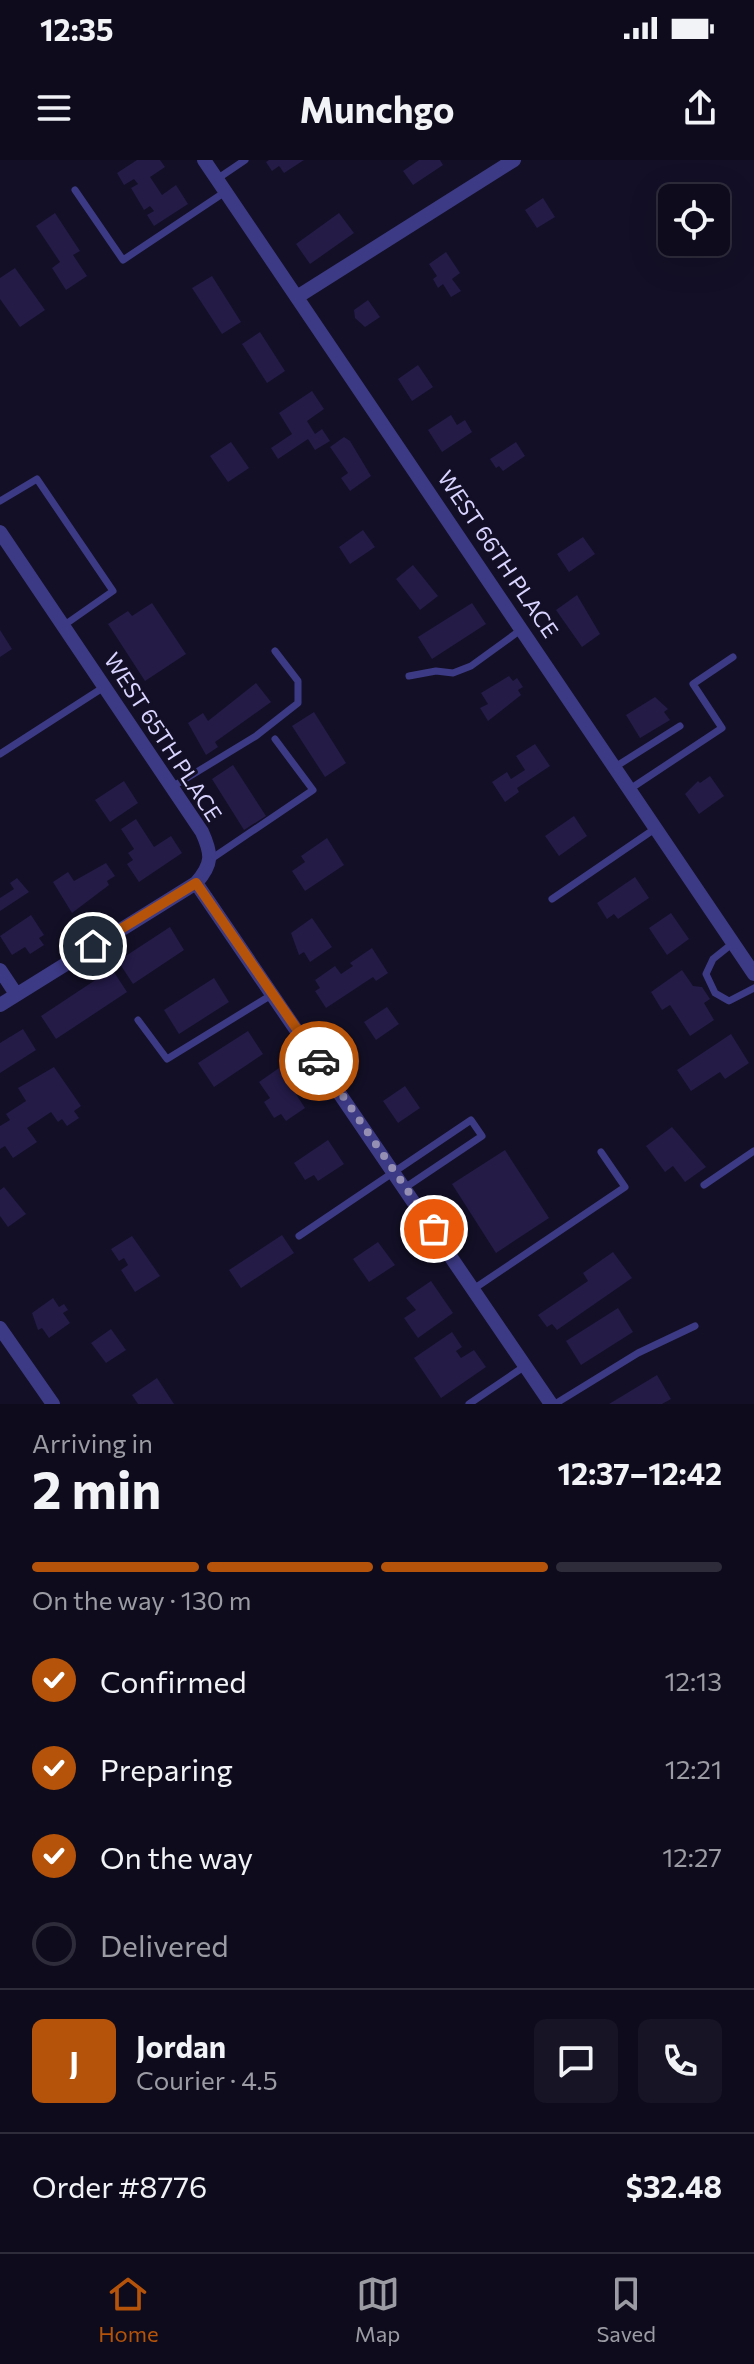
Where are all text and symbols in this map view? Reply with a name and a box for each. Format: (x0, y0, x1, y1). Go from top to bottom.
text: 12:35 (40, 10, 114, 47)
icon: menu (32, 86, 76, 130)
text: Munchgo (299, 86, 455, 130)
icon: share (678, 86, 722, 130)
map controls (658, 184, 730, 256)
button: locate (658, 184, 730, 256)
street label: WEST 66TH PLACE (432, 465, 564, 643)
street label: WEST 65TH PLACE (99, 647, 228, 826)
pin (59, 912, 127, 980)
icon: home (71, 924, 115, 968)
courier (279, 1021, 359, 1101)
icon: car (297, 1039, 341, 1083)
pin (400, 1195, 468, 1263)
icon: bag (412, 1207, 456, 1251)
text: Arriving in (32, 1427, 153, 1458)
text: 12:37–12:42 (558, 1454, 722, 1491)
text: 2 min (32, 1456, 161, 1520)
text: On the way · 130 m (32, 1584, 251, 1615)
icon: check (32, 1658, 76, 1702)
text: Confirmed (100, 1662, 247, 1699)
text: 12:13 (664, 1665, 722, 1696)
icon: check (32, 1746, 76, 1790)
text: Preparing (100, 1750, 233, 1787)
text: 12:21 (665, 1753, 722, 1784)
icon: check (32, 1834, 76, 1878)
text: On the way (100, 1838, 253, 1875)
text: 12:27 (662, 1841, 722, 1872)
text: Delivered (100, 1926, 229, 1963)
button: chat (534, 2019, 618, 2103)
button: phone (638, 2019, 722, 2103)
text: Jordan (136, 2027, 226, 2064)
text: J (69, 2043, 79, 2080)
text: Courier · 4.5 (136, 2064, 278, 2095)
text: Order #8776 (32, 2167, 207, 2204)
text: $32.48 (626, 2167, 722, 2204)
tab: Home (98, 2272, 159, 2347)
tab: Map (355, 2272, 400, 2347)
tab: Saved (596, 2272, 656, 2347)

